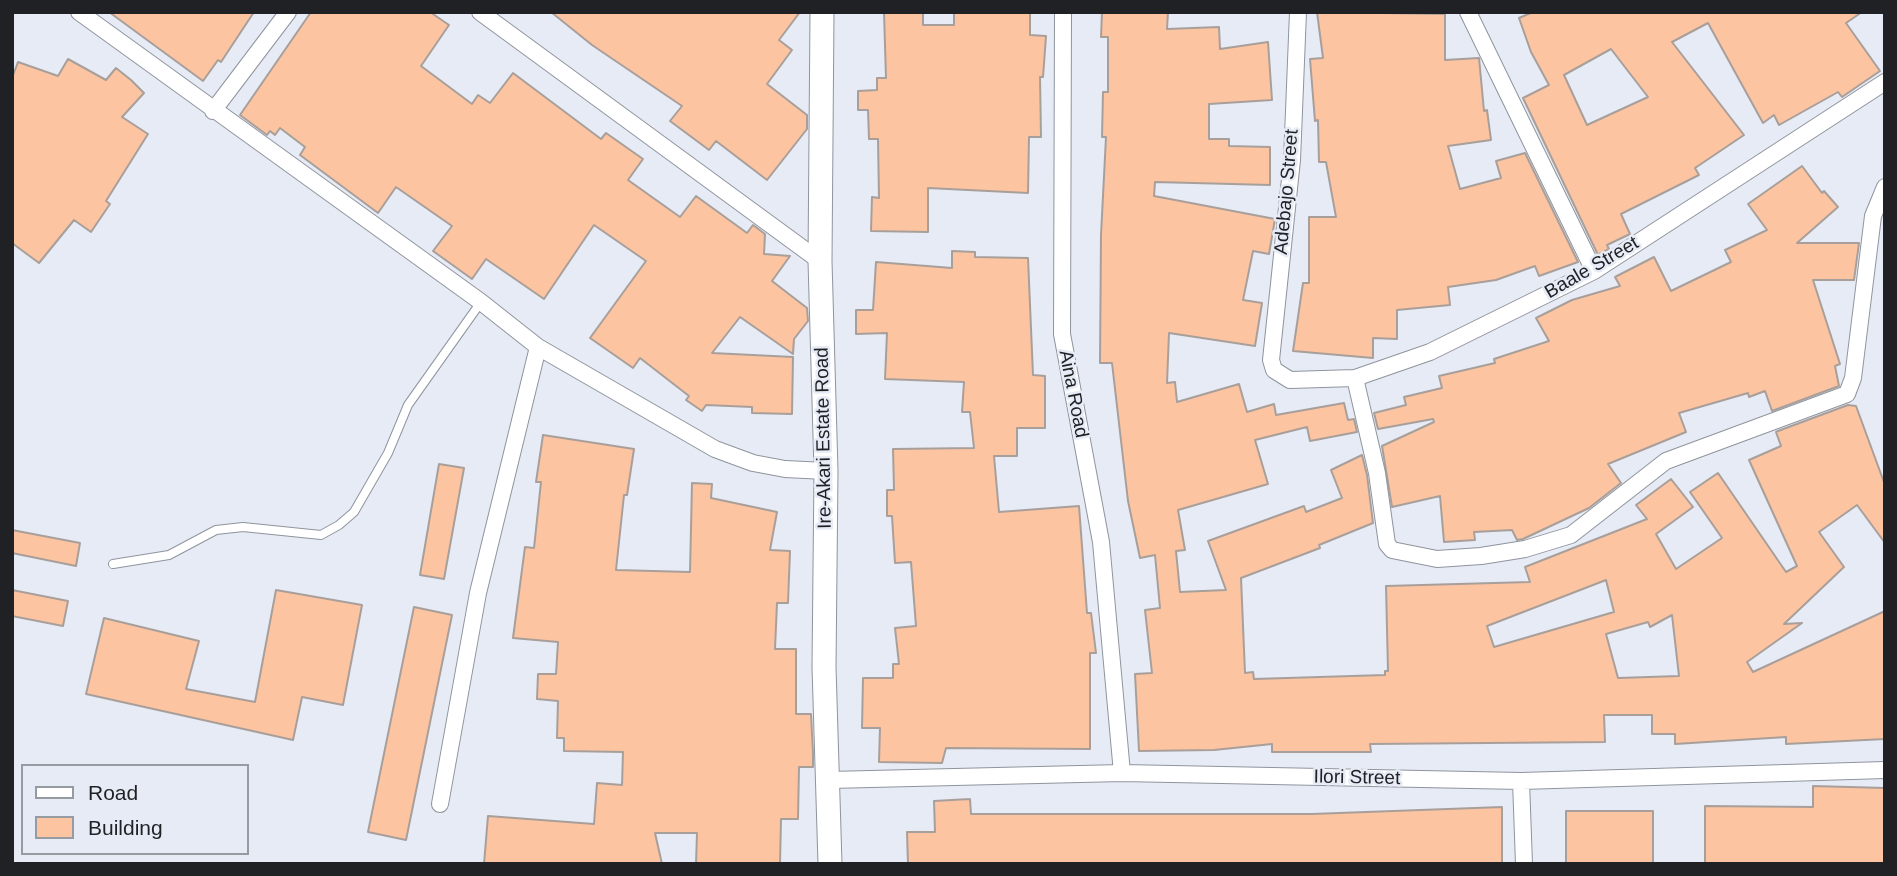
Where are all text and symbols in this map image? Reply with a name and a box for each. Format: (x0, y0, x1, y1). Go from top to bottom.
street label: Adebajo Street (1270, 128, 1304, 256)
street label: Baale Street (1541, 232, 1643, 304)
street label: Ire-Akari Estate Road (811, 347, 837, 529)
street label: Aina Road (1053, 348, 1093, 440)
legend (21, 764, 248, 855)
street label: Ilori Street (1314, 766, 1400, 790)
text: Road (88, 781, 138, 804)
text: Building (88, 816, 163, 839)

